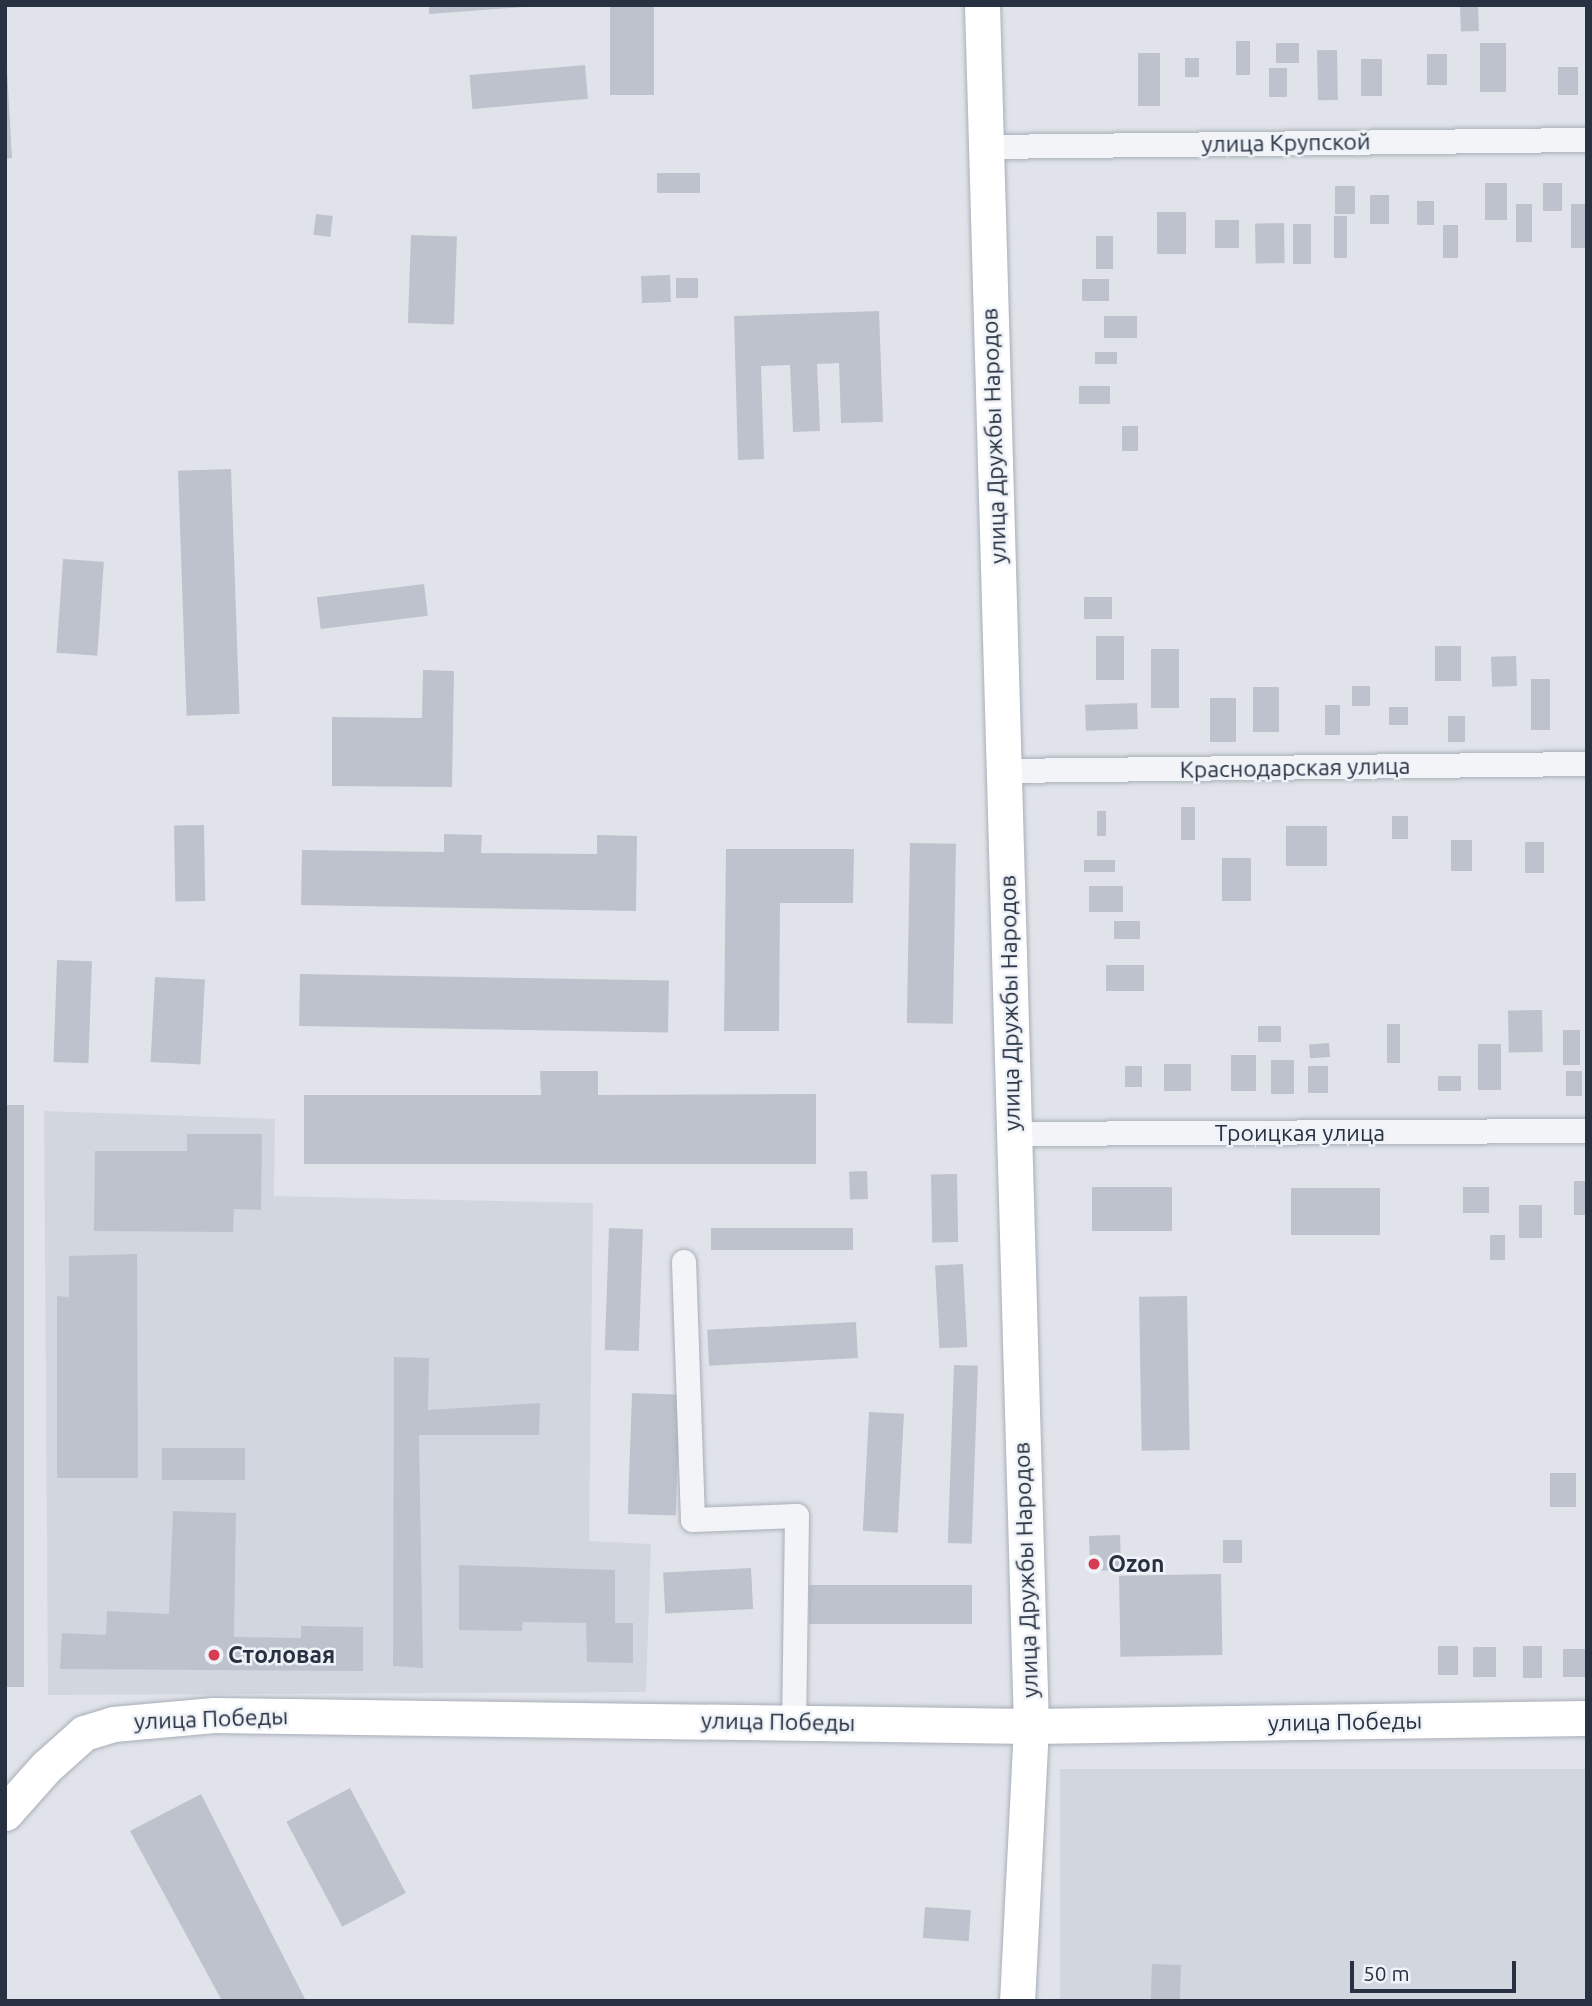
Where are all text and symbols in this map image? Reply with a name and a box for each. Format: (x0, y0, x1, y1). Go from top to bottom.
street label: улица Крупской (1201, 128, 1371, 158)
street label: улица Дружбы Народов (976, 308, 1012, 564)
street label: Краснодарская улица (1180, 752, 1410, 784)
street label: улица Дружбы Народов (994, 875, 1026, 1131)
street label: Троицкая улица (1215, 1119, 1385, 1147)
street label: улица Дружбы Народов (1008, 1442, 1044, 1698)
place label: Ozon (1108, 1550, 1164, 1578)
marker: Ozon (1086, 1556, 1102, 1572)
place label: Столовая (228, 1641, 335, 1669)
marker: Столовая (206, 1647, 222, 1663)
street label: улица Победы (133, 1703, 289, 1735)
street label: улица Победы (701, 1707, 855, 1737)
street label: улица Победы (1268, 1707, 1422, 1737)
scale bar (1354, 1946, 1520, 1990)
text: 50 m (1363, 1961, 1410, 1985)

